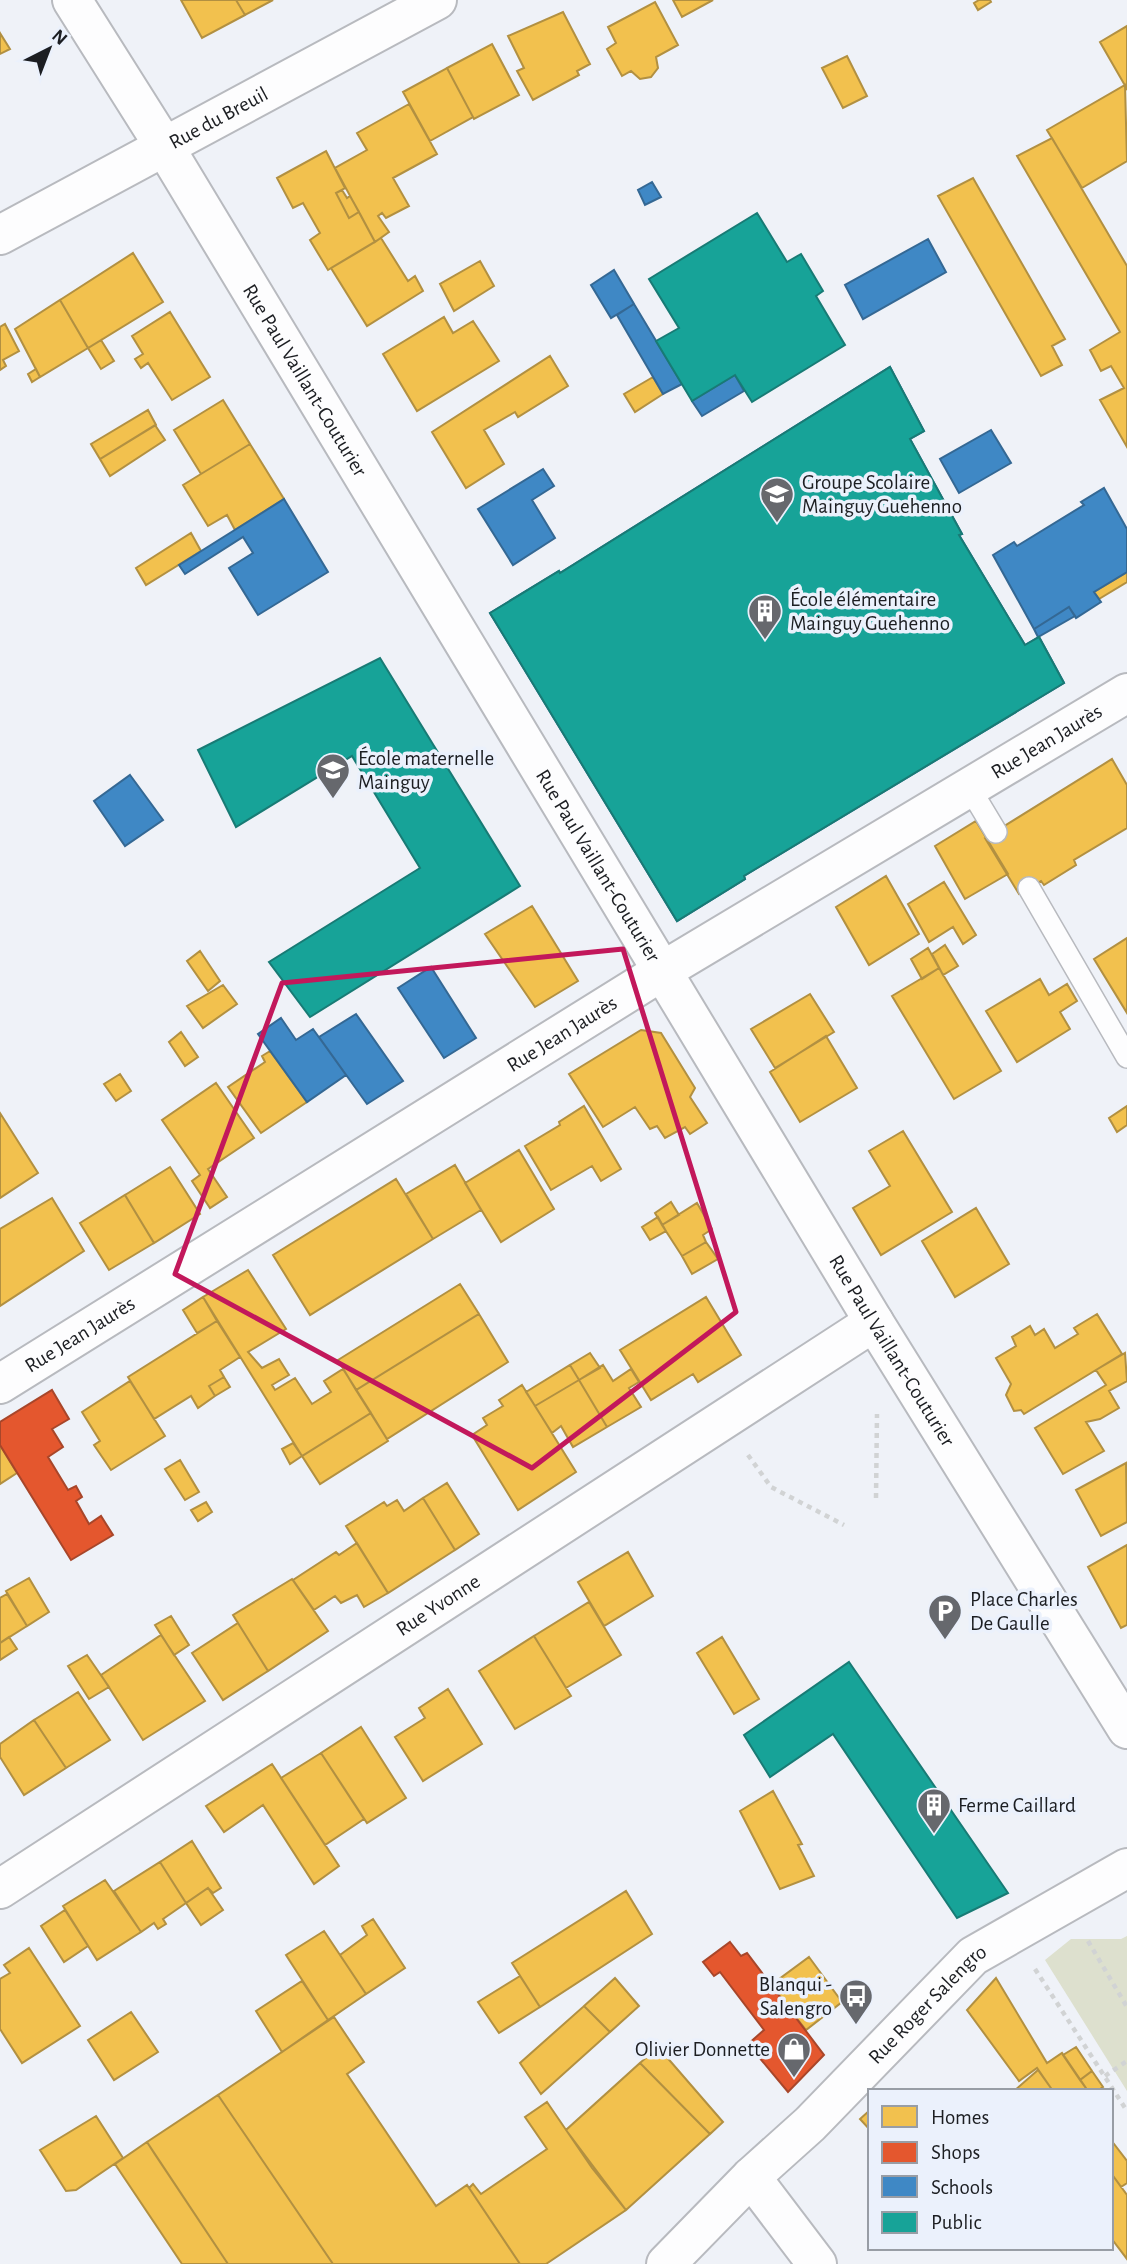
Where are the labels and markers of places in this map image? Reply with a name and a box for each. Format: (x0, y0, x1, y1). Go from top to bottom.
place label: Groupe Scolaire Mainguy Guehenno (802, 472, 962, 517)
school or university icon: Groupe Scolaire Mainguy Guehenno (758, 475, 796, 524)
place label: École élémentaire Mainguy Guehenno (790, 587, 950, 634)
building icon: École élémentaire Mainguy Guehenno (746, 592, 784, 641)
place label: École maternelle Mainguy (358, 746, 494, 793)
school or university icon: École maternelle Mainguy (314, 751, 352, 800)
place label: Place Charles De Gaulle (970, 1589, 1078, 1634)
parking icon: Place Charles De Gaulle (926, 1592, 964, 1641)
building icon: Ferme Caillard (915, 1786, 953, 1835)
place label: Ferme Caillard (958, 1795, 1076, 1816)
place label: Blanqui - Salengro (759, 1974, 832, 2019)
bus stop icon: Blanqui - Salengro (837, 1977, 875, 2026)
shop icon: Olivier Donnette (775, 2030, 813, 2079)
place label: Olivier Donnette (635, 2039, 770, 2060)

